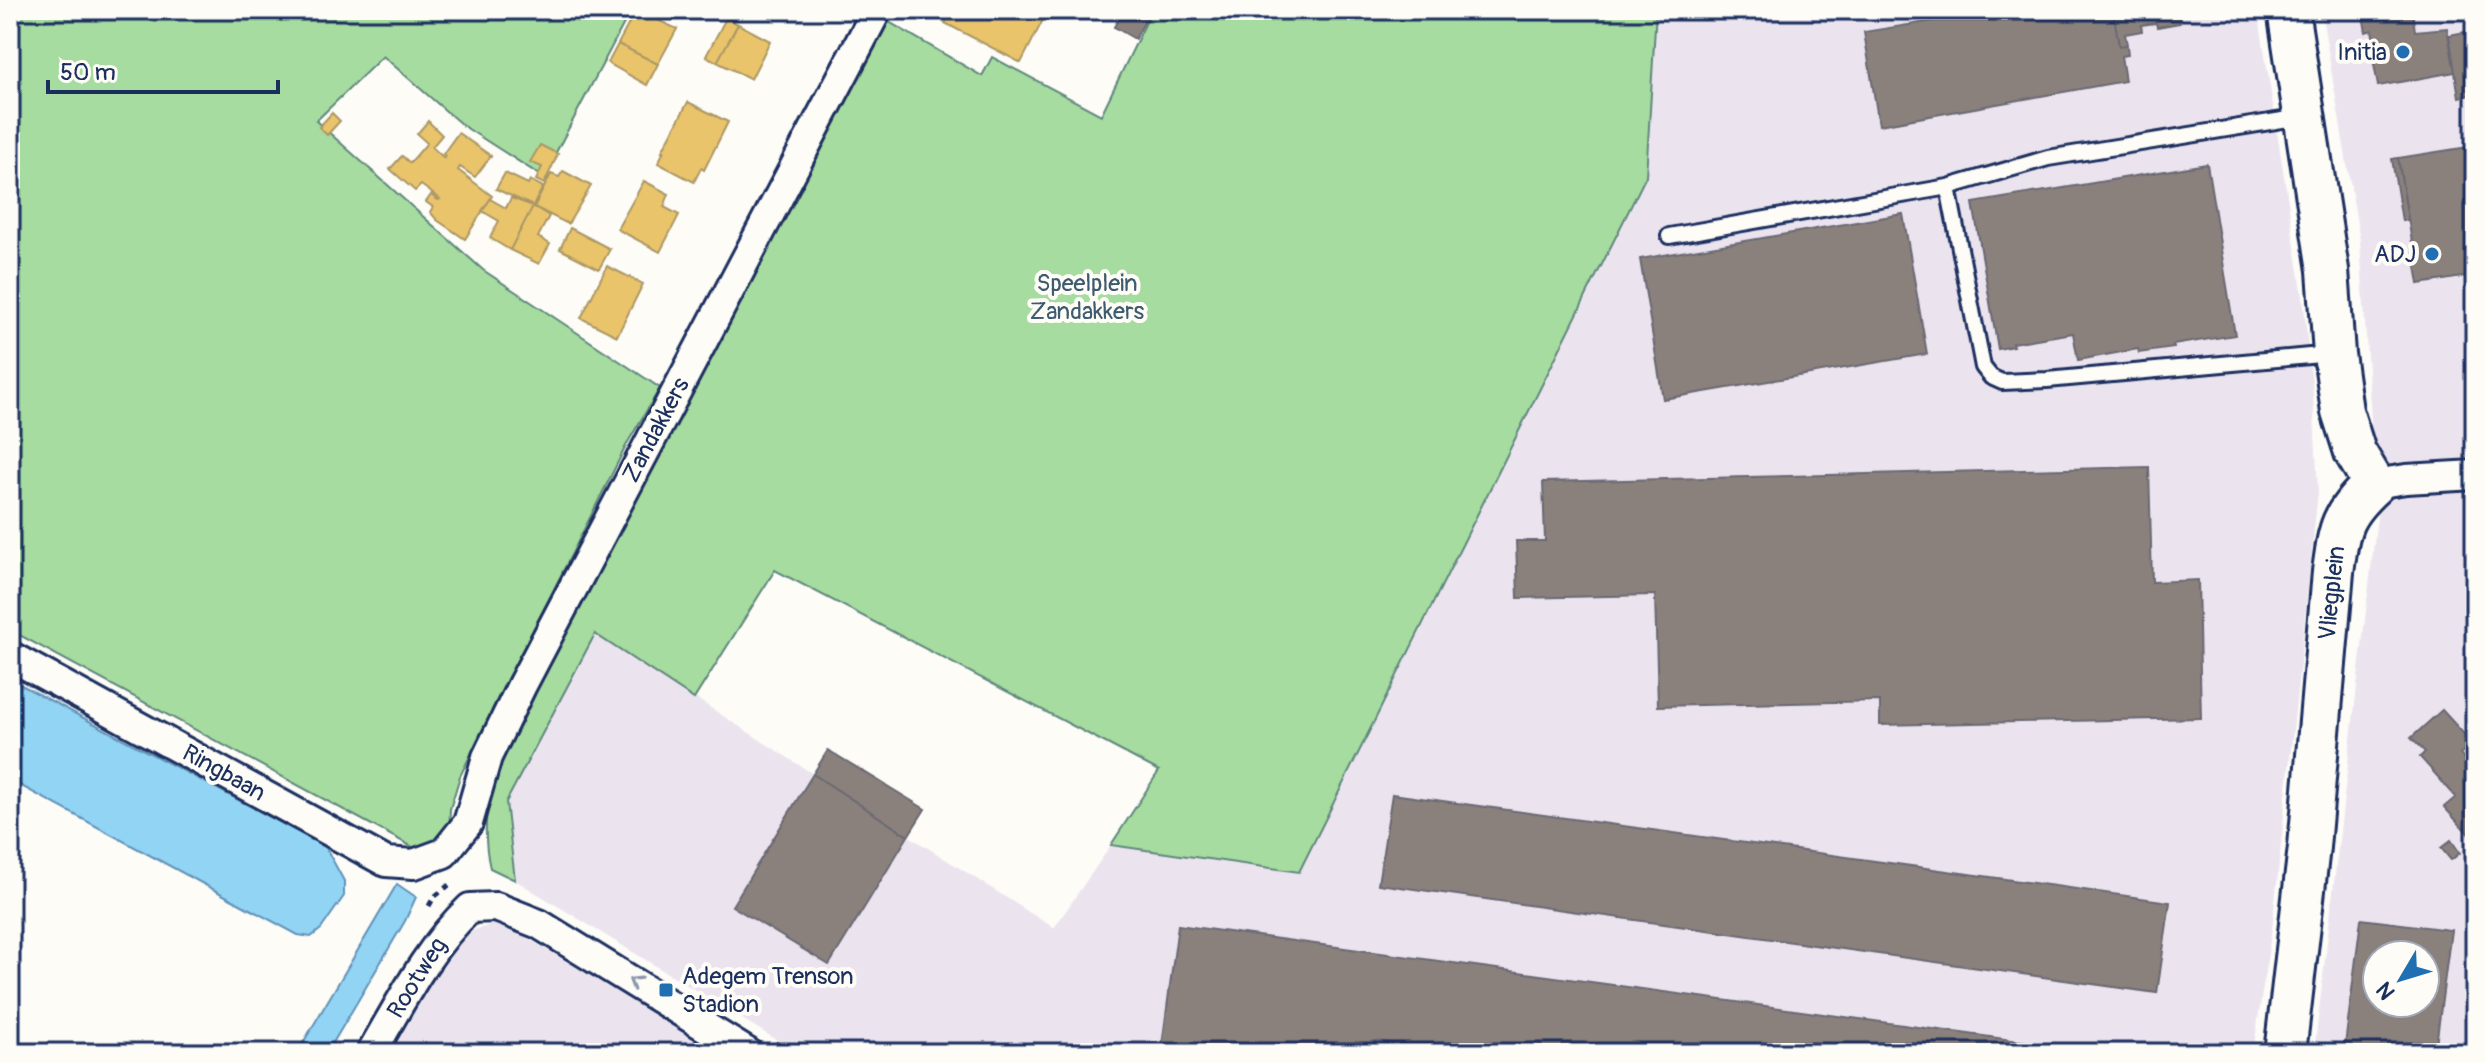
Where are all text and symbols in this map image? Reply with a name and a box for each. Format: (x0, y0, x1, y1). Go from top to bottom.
place label: Initia (2337, 38, 2387, 67)
marker: Initia (2394, 43, 2412, 61)
scale bar (48, 44, 278, 94)
text: 50 m (60, 58, 116, 87)
place label: ADJ (2374, 240, 2416, 269)
marker: ADJ (2423, 245, 2441, 263)
park label: Speelplein Zandakkers (1030, 269, 1144, 326)
street label: Zandakkers (616, 372, 696, 487)
street label: Vliegplein (2313, 544, 2351, 642)
street label: Ringbaan (177, 738, 271, 808)
street label: Rootweg (381, 932, 453, 1024)
north arrow (2361, 939, 2441, 1019)
place label: Adegem Trenson Stadion (682, 962, 854, 1019)
one-way arrow (628, 976, 643, 992)
text: N (2370, 976, 2402, 1005)
marker: Adegem Trenson Stadion (657, 981, 675, 999)

